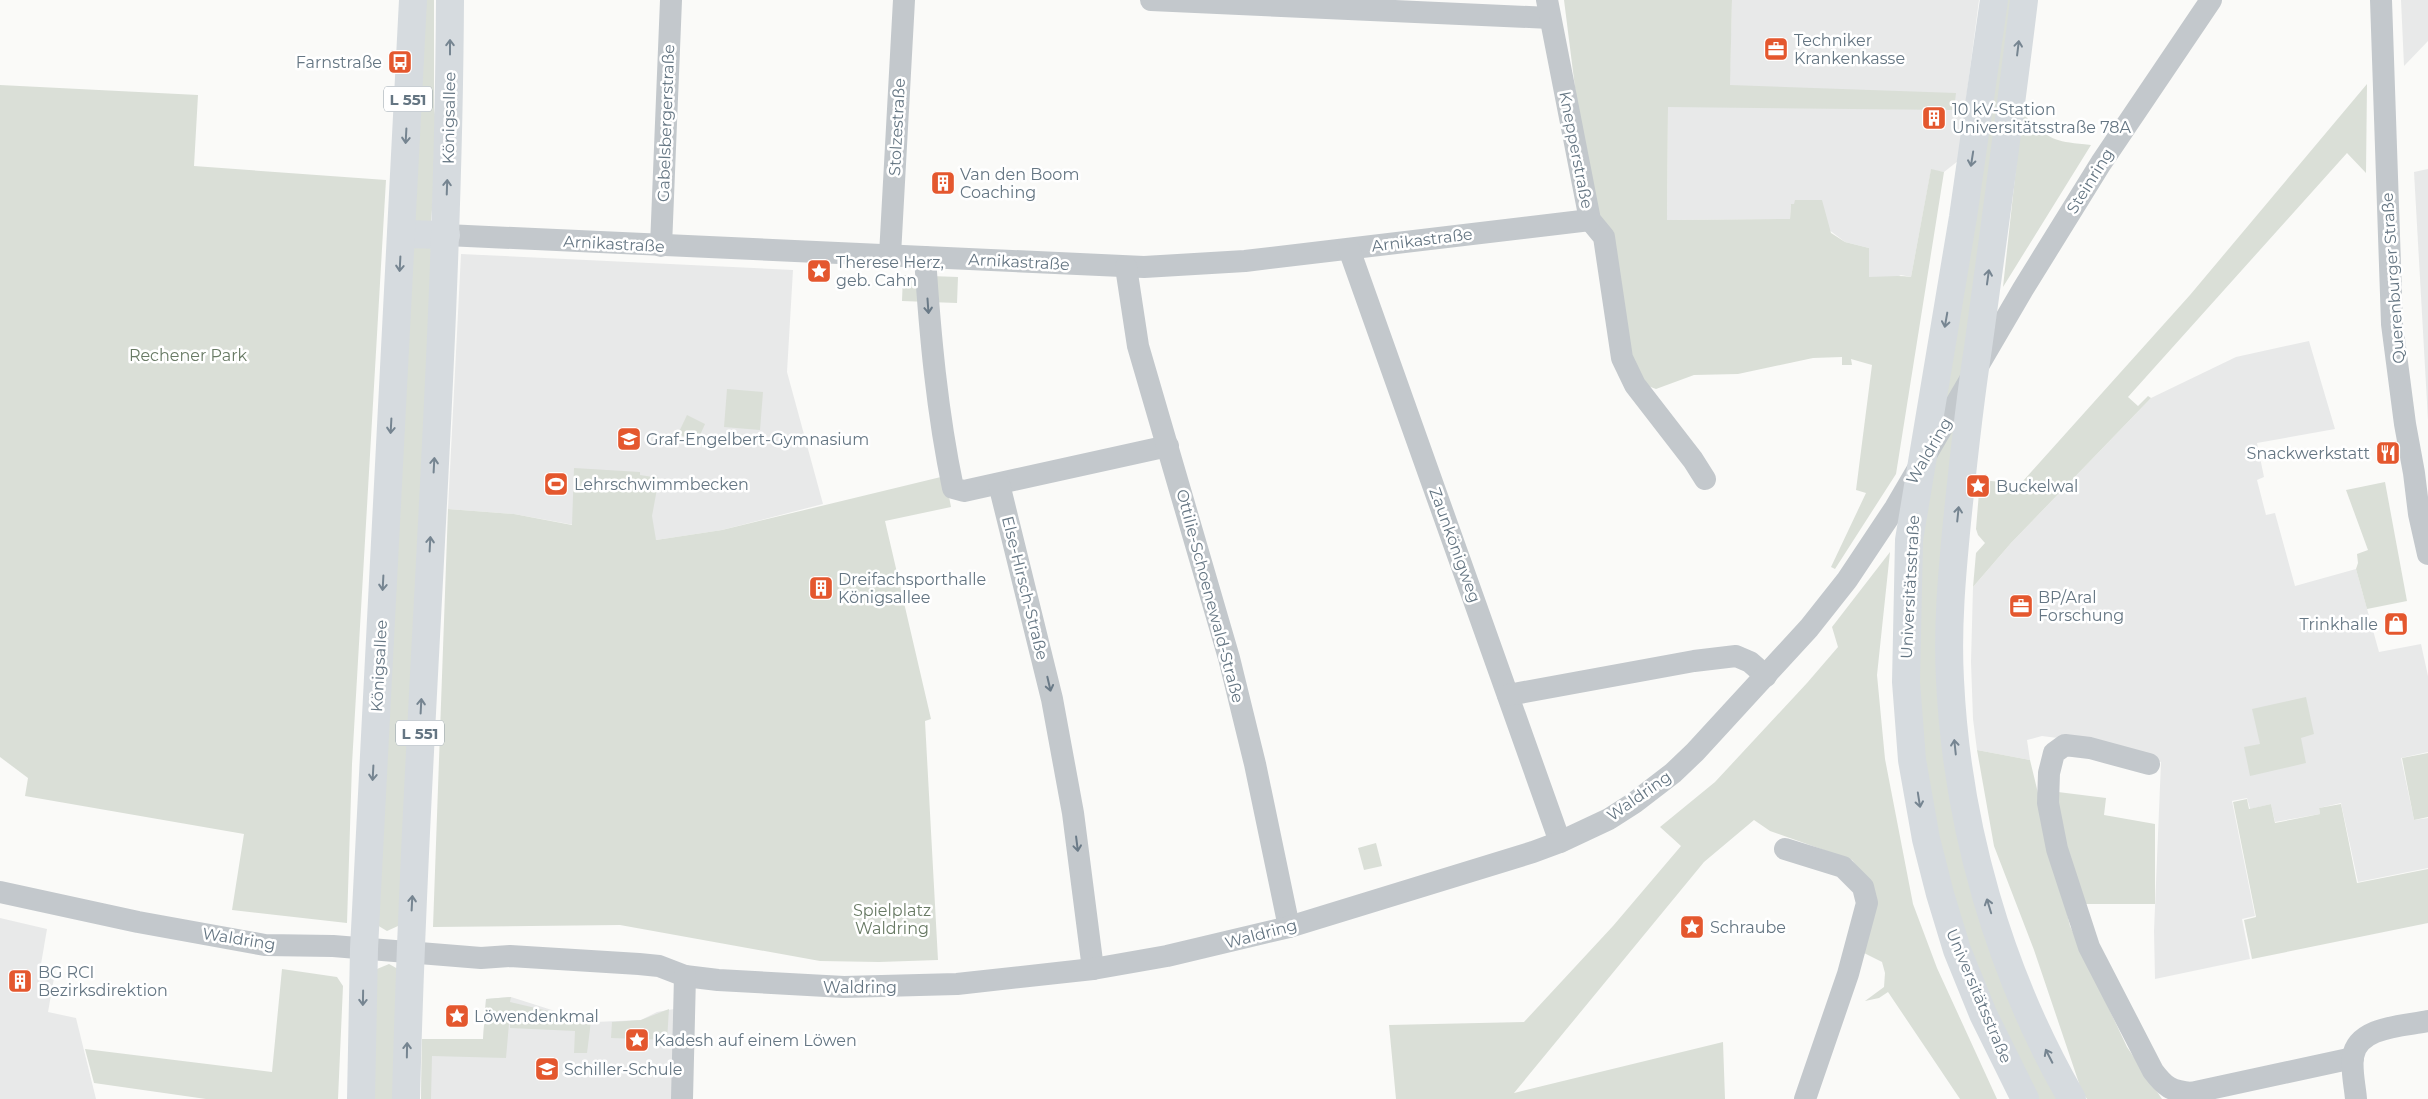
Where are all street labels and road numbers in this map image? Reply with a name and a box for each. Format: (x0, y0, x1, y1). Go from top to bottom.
street label: Gabelsbergerstraße (654, 44, 678, 202)
street label: Königsallee (439, 72, 459, 164)
street label: Stolzestraße (885, 78, 909, 176)
road number: L 551 (384, 86, 432, 112)
street label: Knepperstraße (1555, 90, 1597, 210)
street label: Steinring (2063, 145, 2117, 217)
street label: Querenburger Straße (2378, 192, 2408, 364)
street label: Arnikastraße (1370, 224, 1474, 256)
street label: Arnikastraße (563, 232, 665, 256)
street label: Arnikastraße (968, 250, 1070, 274)
street label: Waldring (1902, 414, 1956, 488)
street label: Zaunkönigweg (1425, 485, 1485, 605)
street label: Ottilie-Schoenewald-Straße (1172, 487, 1248, 705)
street label: Else-Hirsch-Straße (998, 514, 1052, 662)
street label: Universitätsstraße (1897, 515, 1923, 659)
street label: Königsallee (367, 619, 391, 713)
road number: L 551 (396, 720, 444, 746)
street label: Waldring (1603, 767, 1675, 825)
street label: Waldring (1223, 915, 1299, 953)
street label: Waldring (201, 924, 277, 954)
street label: Universitätsstraße (1942, 926, 2016, 1066)
street label: Waldring (823, 978, 897, 997)

